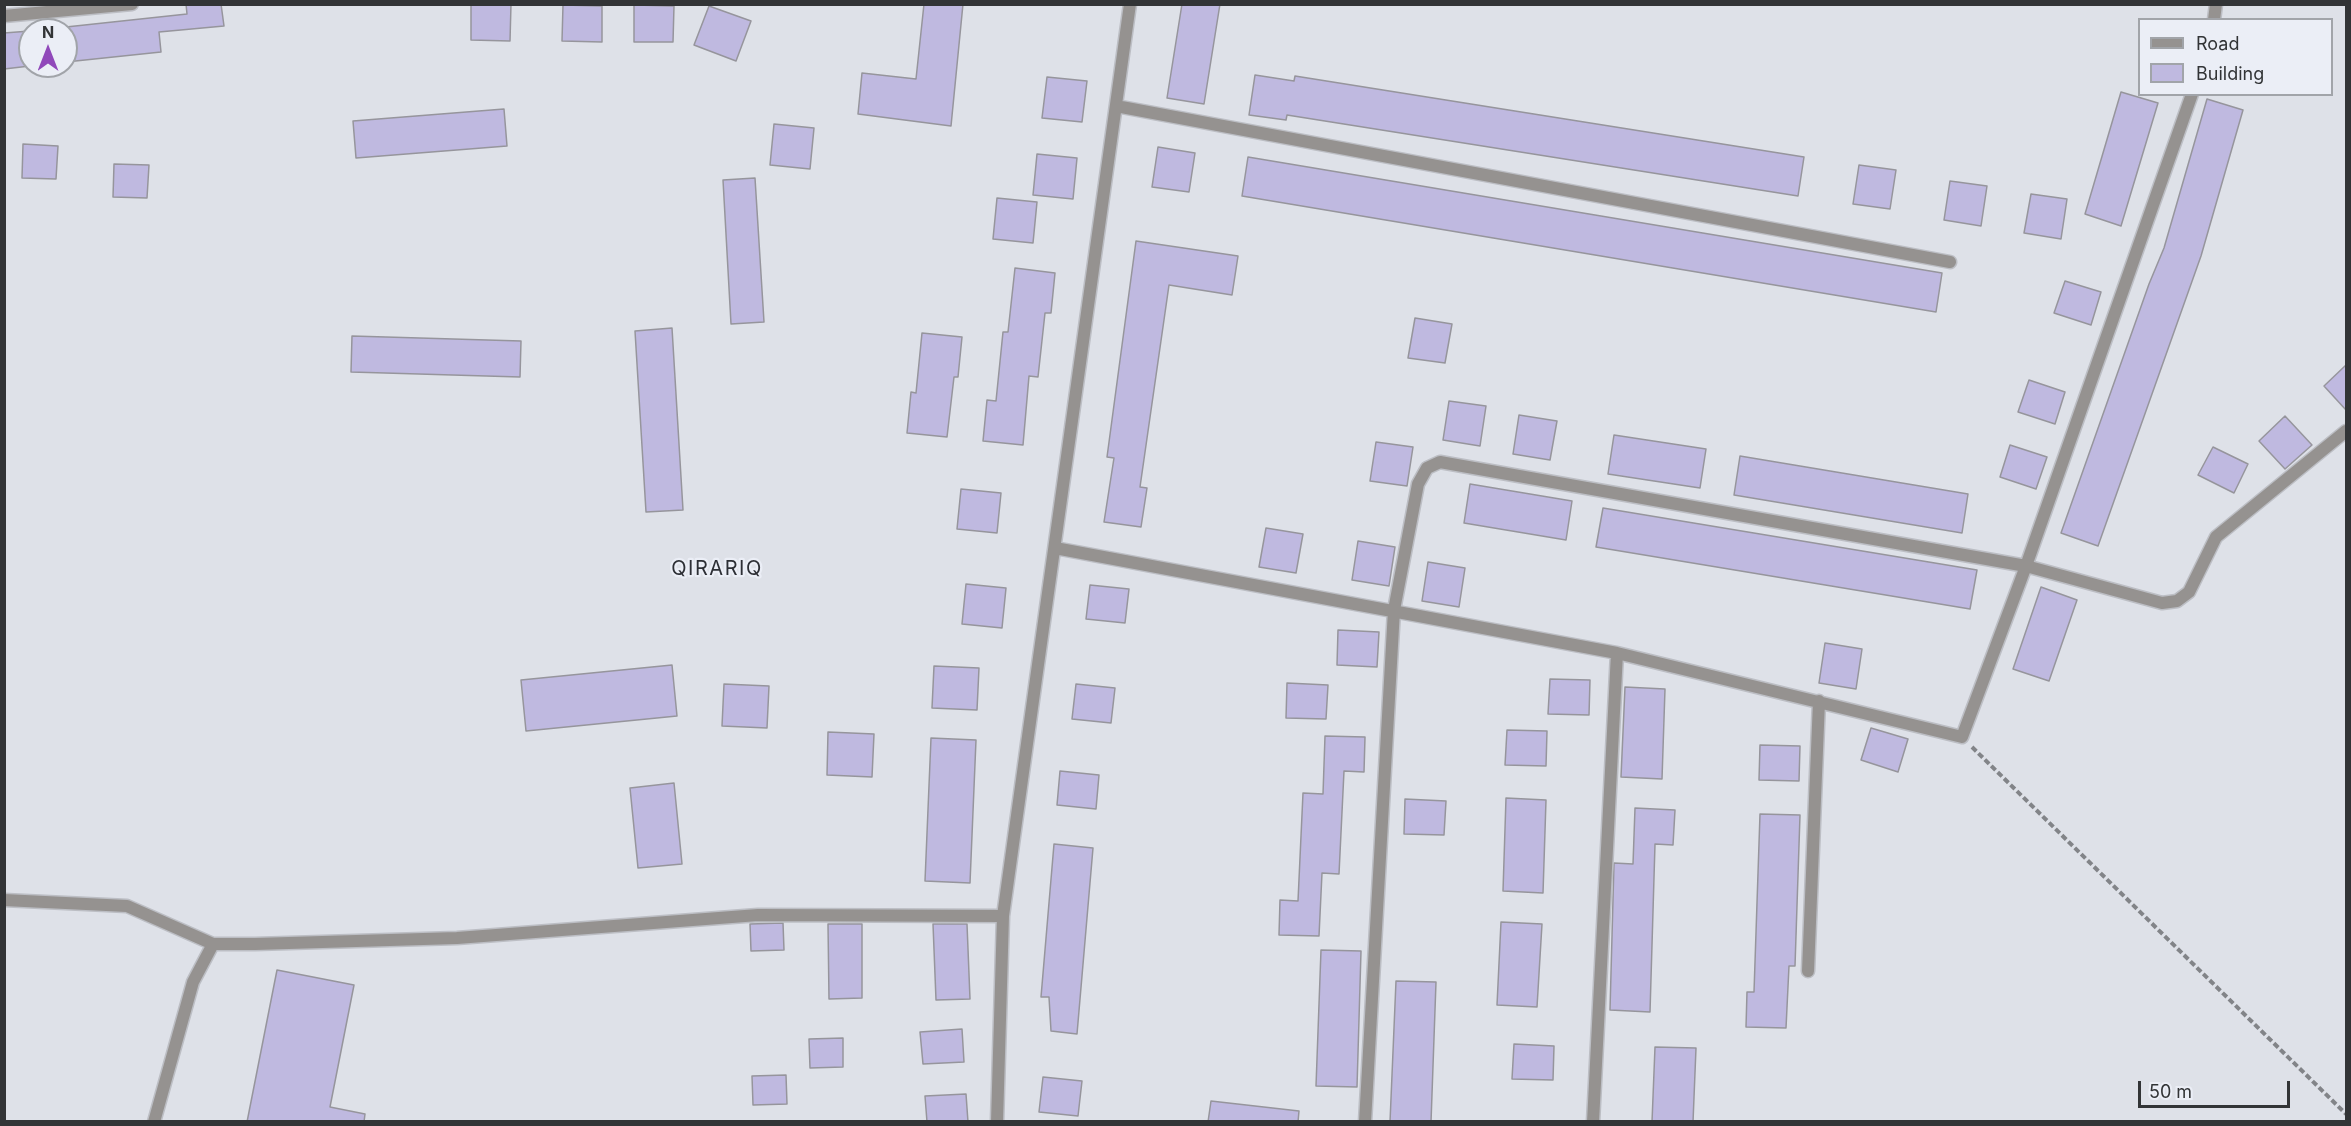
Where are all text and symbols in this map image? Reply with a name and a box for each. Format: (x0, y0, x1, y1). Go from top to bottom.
north arrow (18, 18, 78, 78)
legend (2138, 18, 2333, 96)
text: N (42, 22, 54, 42)
text: Road (2196, 33, 2239, 54)
text: Building (2196, 63, 2264, 84)
district label: QIRARIQ (671, 557, 763, 581)
scale bar (2141, 1069, 2292, 1107)
text: 50 m (2149, 1081, 2192, 1102)

